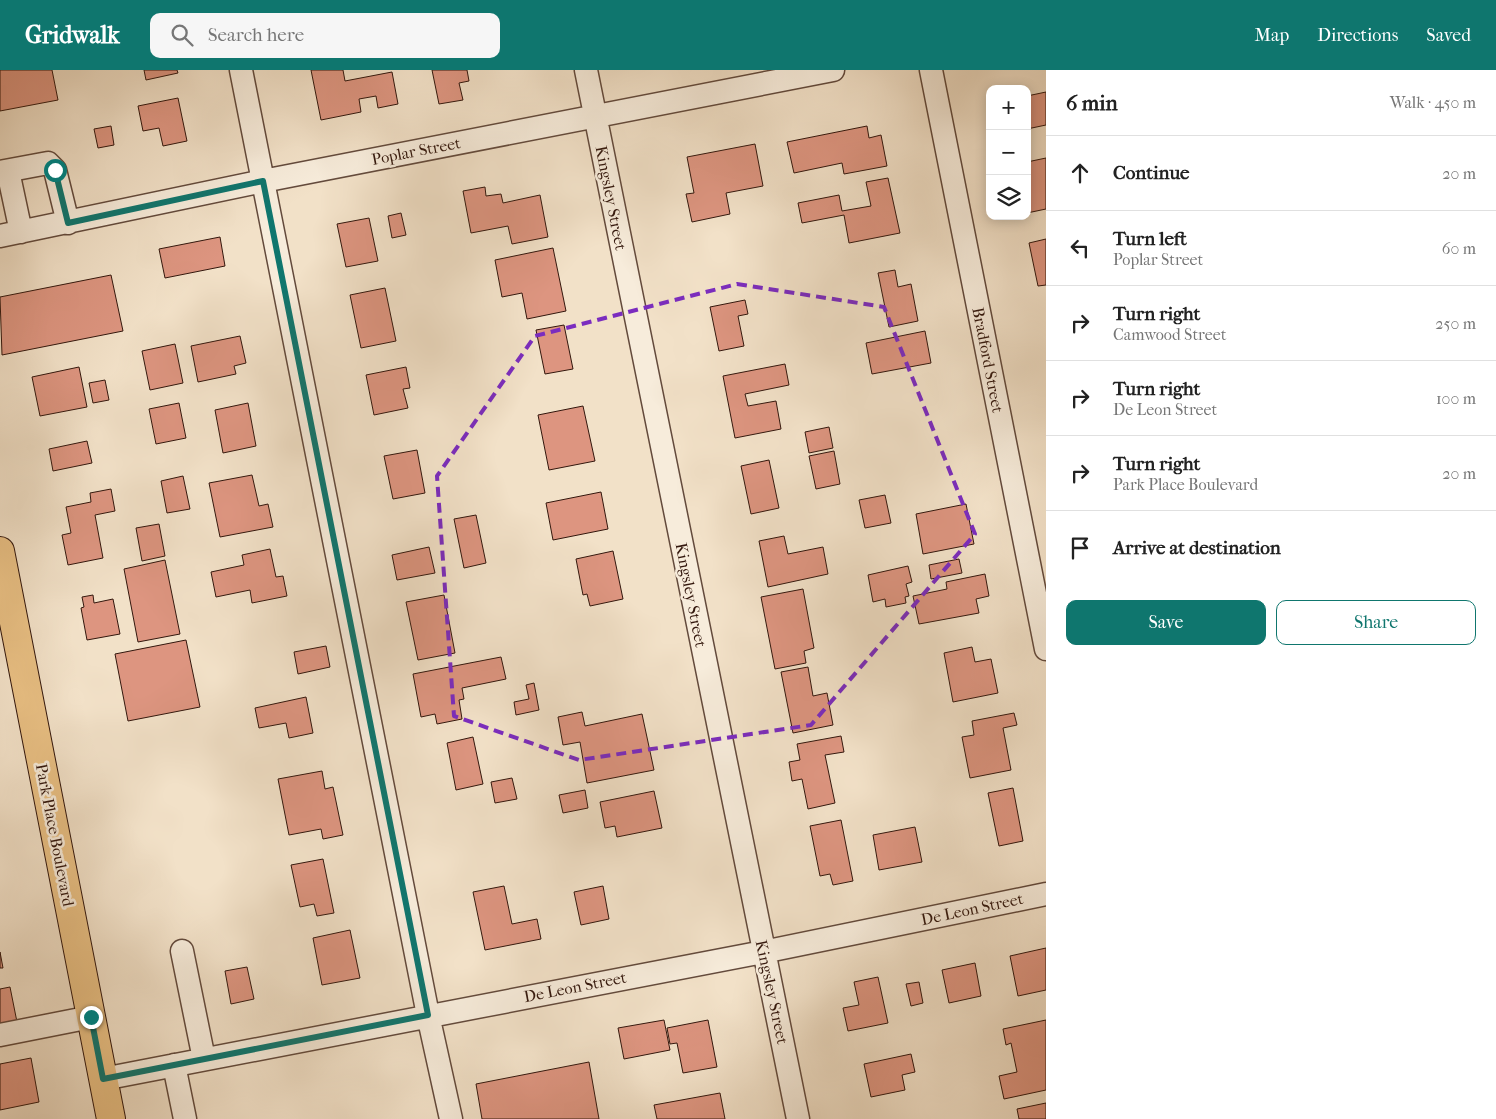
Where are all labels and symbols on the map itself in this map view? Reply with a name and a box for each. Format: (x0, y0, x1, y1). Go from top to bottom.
street label: Poplar Street (370, 133, 462, 169)
street label: Kingsley Street (592, 144, 631, 252)
route start (44, 159, 67, 182)
street label: Bradford Street (968, 306, 1008, 415)
street label: Kingsley Street (672, 541, 711, 649)
street label: Park Place Boulevard (32, 762, 78, 908)
street label: De Leon Street (919, 889, 1025, 929)
street label: Kingsley Street (752, 938, 792, 1046)
street label: De Leon Street (522, 968, 628, 1006)
route end (80, 1006, 103, 1029)

